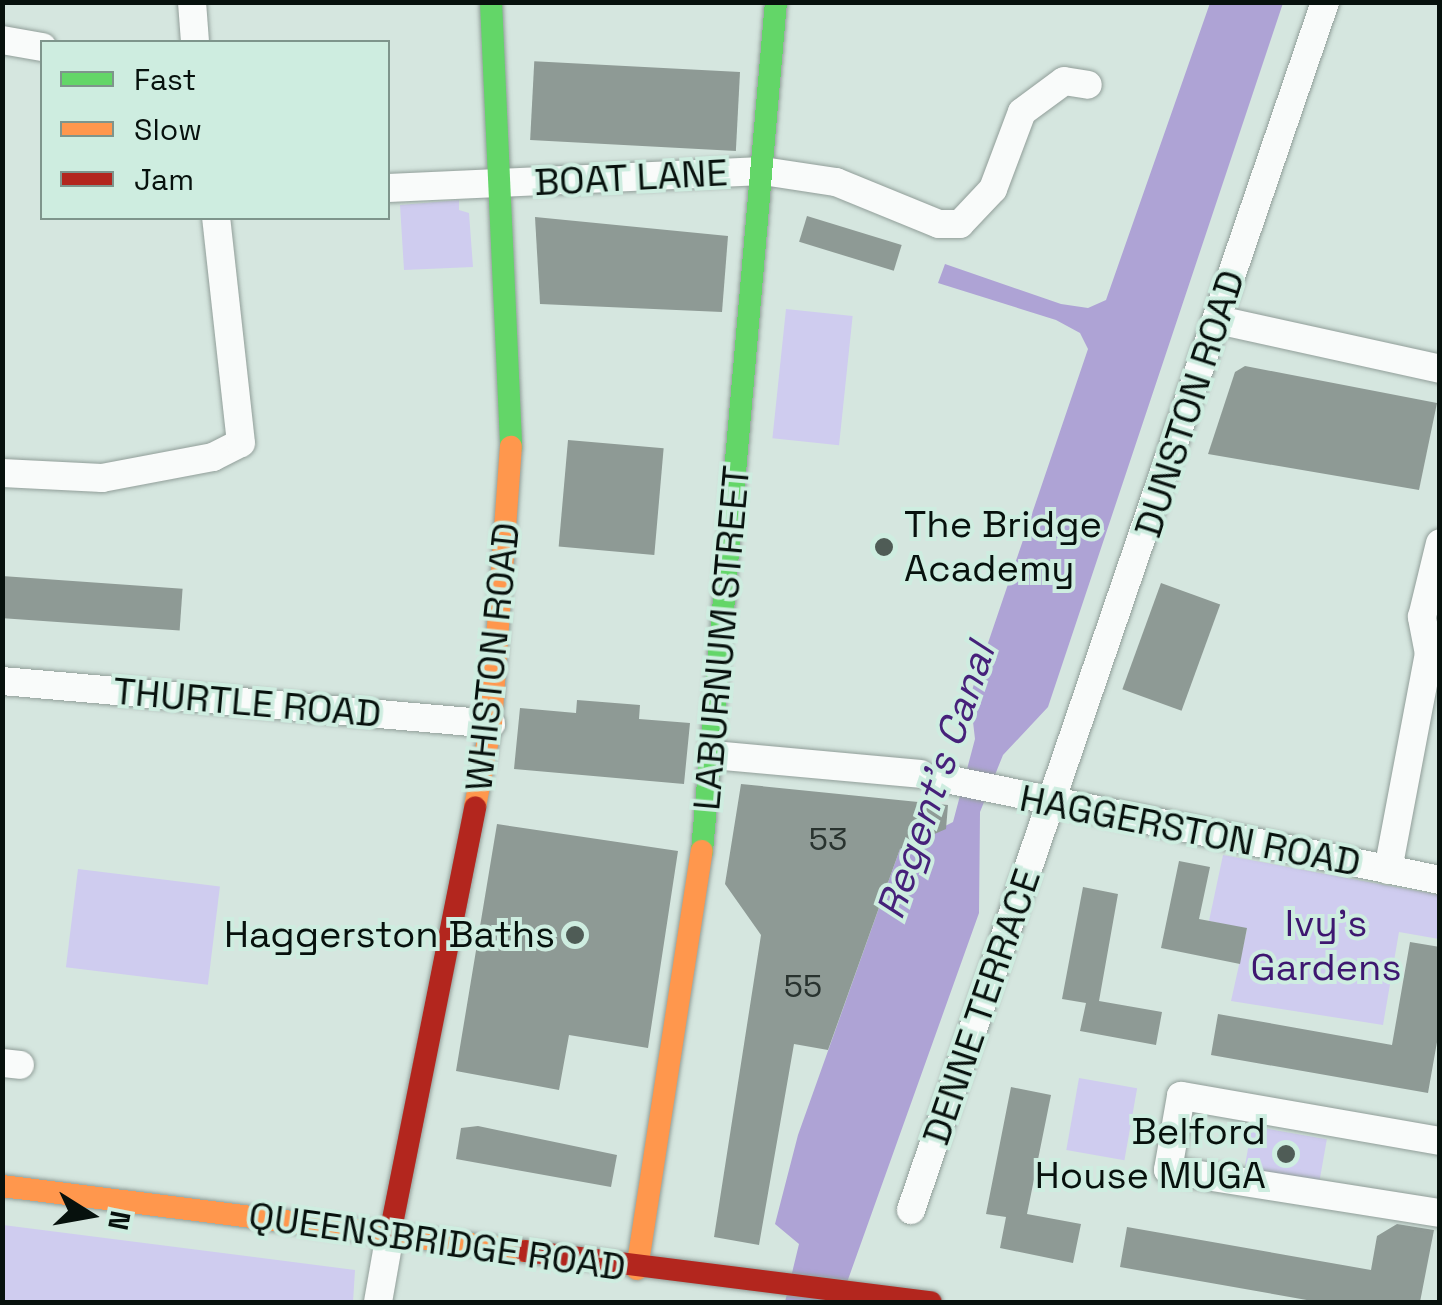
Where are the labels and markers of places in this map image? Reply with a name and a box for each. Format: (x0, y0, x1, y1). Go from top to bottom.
place label: The Bridge Academy (904, 502, 1102, 592)
marker: The Bridge Academy (873, 536, 895, 558)
place label: Haggerston Baths (224, 912, 555, 958)
marker: Haggerston Baths (564, 924, 586, 946)
place label: Belford House MUGA (1035, 1109, 1266, 1198)
marker: Belford House MUGA (1275, 1143, 1297, 1165)

